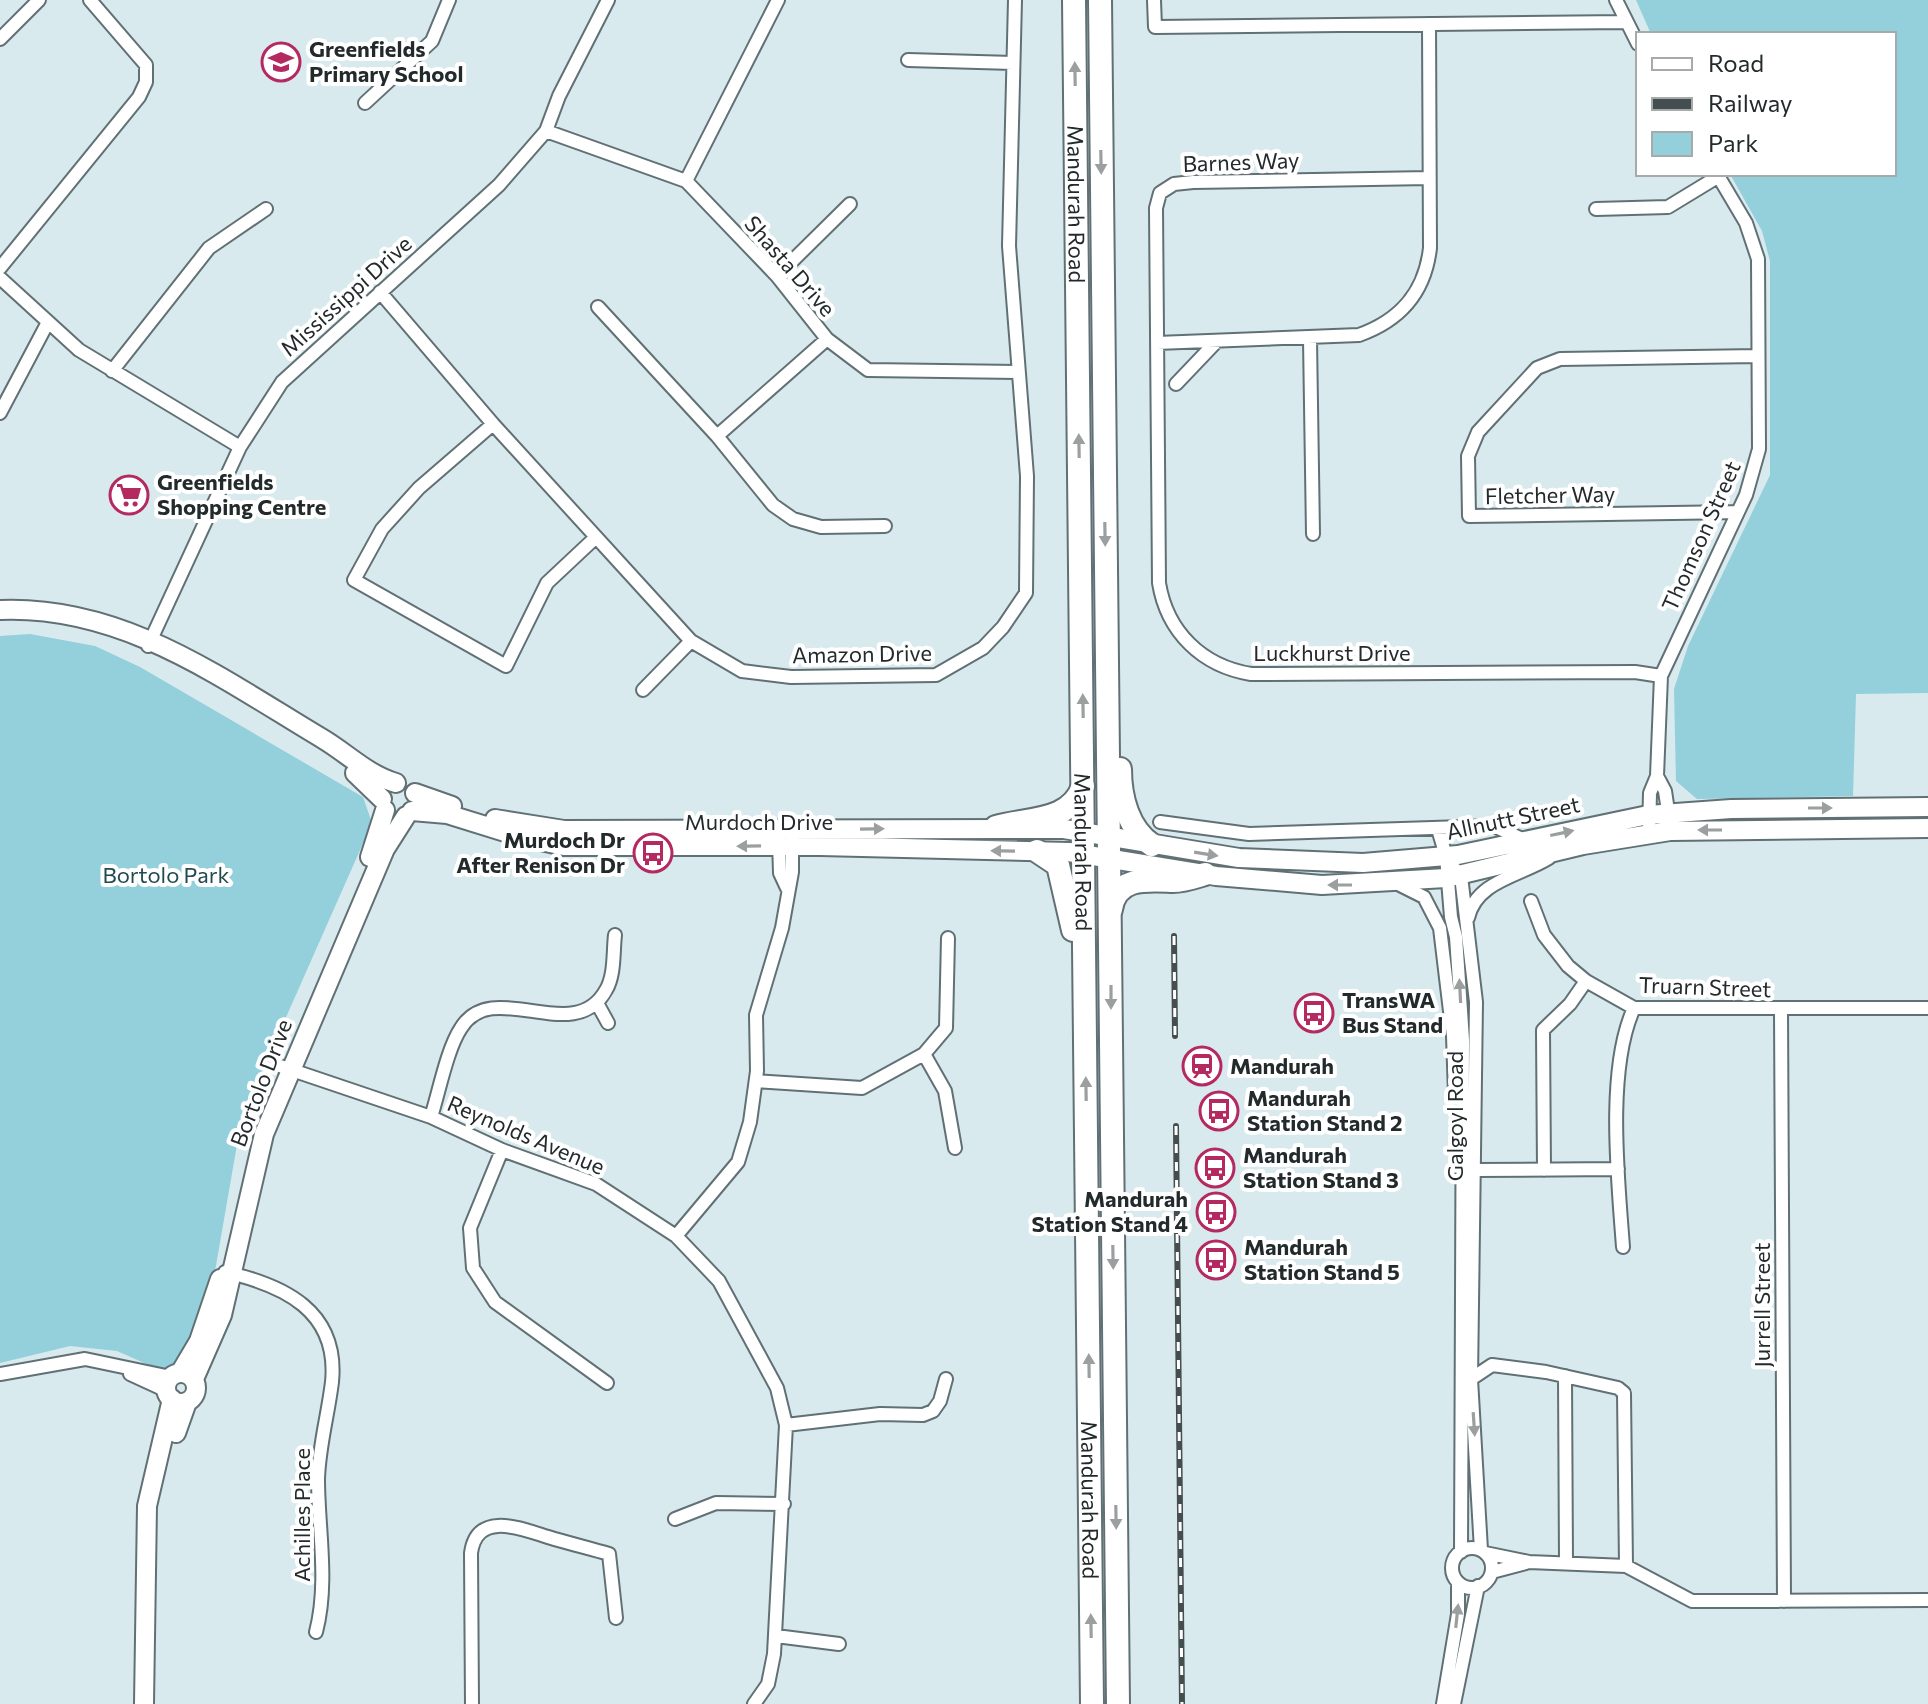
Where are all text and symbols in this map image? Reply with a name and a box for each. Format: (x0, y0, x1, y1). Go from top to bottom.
legend (1636, 32, 1896, 176)
place label: Greenfields Primary School (309, 35, 464, 87)
school or university icon: Greenfields Primary School (260, 41, 302, 83)
text: Road (1708, 48, 1764, 77)
one-way arrow (1069, 61, 1081, 86)
text: Railway (1708, 88, 1793, 117)
street label: Mandurah Road (1062, 125, 1091, 283)
text: Park (1708, 128, 1758, 157)
street label: Barnes Way (1182, 146, 1300, 177)
one-way arrow (1095, 150, 1107, 175)
street label: Shasta Drive (739, 210, 842, 322)
street label: Mississippi Drive (275, 230, 417, 362)
one-way arrow (1073, 433, 1086, 458)
street label: Thomson Street (1655, 457, 1746, 615)
place label: Greenfields Shopping Centre (157, 468, 326, 520)
supermarket icon: Greenfields Shopping Centre (108, 474, 150, 516)
street label: Fletcher Way (1484, 480, 1615, 509)
one-way arrow (1099, 522, 1111, 547)
street label: Amazon Drive (792, 639, 932, 668)
street label: Luckhurst Drive (1253, 639, 1411, 666)
one-way arrow (1076, 693, 1089, 718)
street label: Mandurah Road (1069, 773, 1098, 931)
street label: Allnutt Street (1444, 790, 1582, 845)
one-way arrow (1808, 802, 1833, 814)
street label: Murdoch Drive (685, 808, 833, 835)
one-way arrow (860, 822, 885, 835)
one-way arrow (1697, 824, 1722, 837)
place label: Murdoch Dr After Renison Dr (456, 826, 625, 878)
one-way arrow (1549, 826, 1574, 839)
bus stop icon: Murdoch Dr After Renison Dr (632, 832, 674, 874)
one-way arrow (736, 839, 761, 852)
one-way arrow (990, 845, 1015, 857)
one-way arrow (1194, 848, 1219, 860)
park label: Bortolo Park (102, 861, 230, 888)
one-way arrow (1327, 879, 1352, 891)
street label: Truarn Street (1638, 971, 1772, 1002)
one-way arrow (1454, 978, 1467, 1003)
one-way arrow (1104, 985, 1117, 1010)
place label: TransWA Bus Stand (1342, 986, 1443, 1038)
bus stop icon: TransWA Bus Stand (1293, 992, 1335, 1034)
street label: Bortolo Drive (224, 1015, 297, 1150)
station icon: Mandurah (1181, 1045, 1223, 1087)
street label: Galgoyl Road (1441, 1051, 1468, 1181)
place label: Mandurah (1230, 1052, 1334, 1079)
one-way arrow (1080, 1076, 1092, 1101)
place label: Mandurah Station Stand 2 (1247, 1084, 1403, 1136)
street label: Reynolds Avenue (443, 1089, 609, 1180)
bus stop icon: Mandurah Station Stand 2 (1198, 1090, 1240, 1132)
place label: Mandurah Station Stand 3 (1243, 1141, 1399, 1193)
bus stop icon: Mandurah Station Stand 3 (1194, 1147, 1236, 1189)
place label: Mandurah Station Stand 4 (1031, 1185, 1188, 1237)
bus stop icon: Mandurah Station Stand 4 (1195, 1191, 1237, 1233)
place label: Mandurah Station Stand 5 (1244, 1233, 1400, 1285)
bus stop icon: Mandurah Station Stand 5 (1195, 1239, 1237, 1281)
street label: Jurrell Street (1748, 1242, 1775, 1368)
one-way arrow (1107, 1245, 1119, 1270)
one-way arrow (1083, 1353, 1095, 1378)
one-way arrow (1468, 1412, 1481, 1437)
street label: Mandurah Road (1076, 1421, 1105, 1579)
street label: Achilles Place (288, 1448, 315, 1582)
one-way arrow (1109, 1505, 1122, 1530)
one-way arrow (1451, 1604, 1464, 1629)
one-way arrow (1085, 1613, 1097, 1638)

